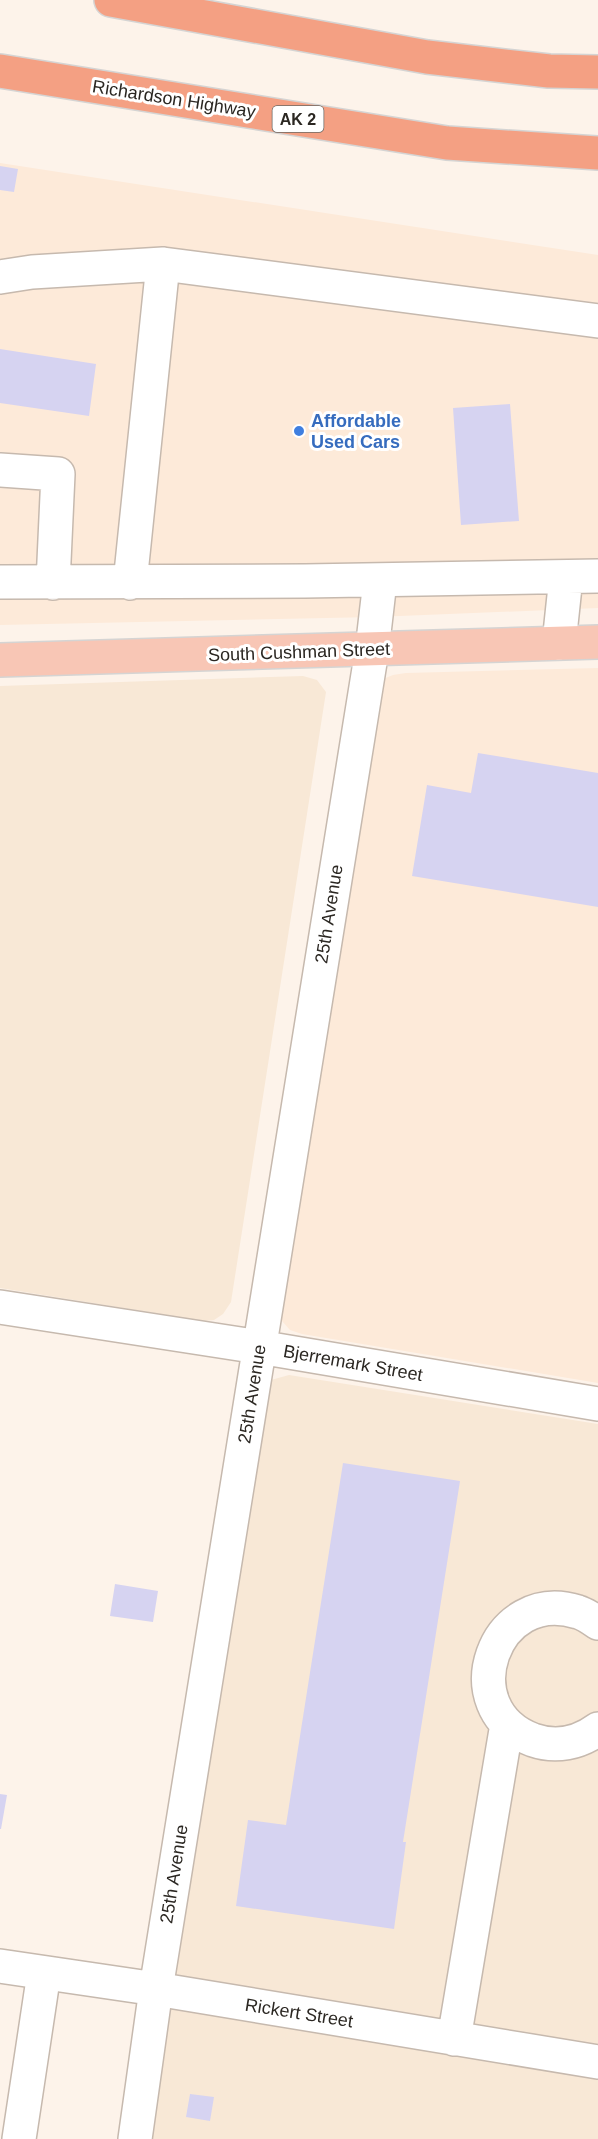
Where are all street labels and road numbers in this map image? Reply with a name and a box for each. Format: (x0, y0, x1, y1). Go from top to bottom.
street label: Richardson Highway (91, 76, 257, 122)
road number: AK 2 (272, 106, 324, 132)
street label: South Cushman Street (208, 639, 390, 665)
street label: 25th Avenue (311, 863, 347, 965)
street label: Bjerremark Street (282, 1341, 424, 1385)
street label: 25th Avenue (234, 1343, 270, 1445)
street label: 25th Avenue (156, 1823, 192, 1925)
street label: Rickert Street (244, 1995, 354, 2031)

